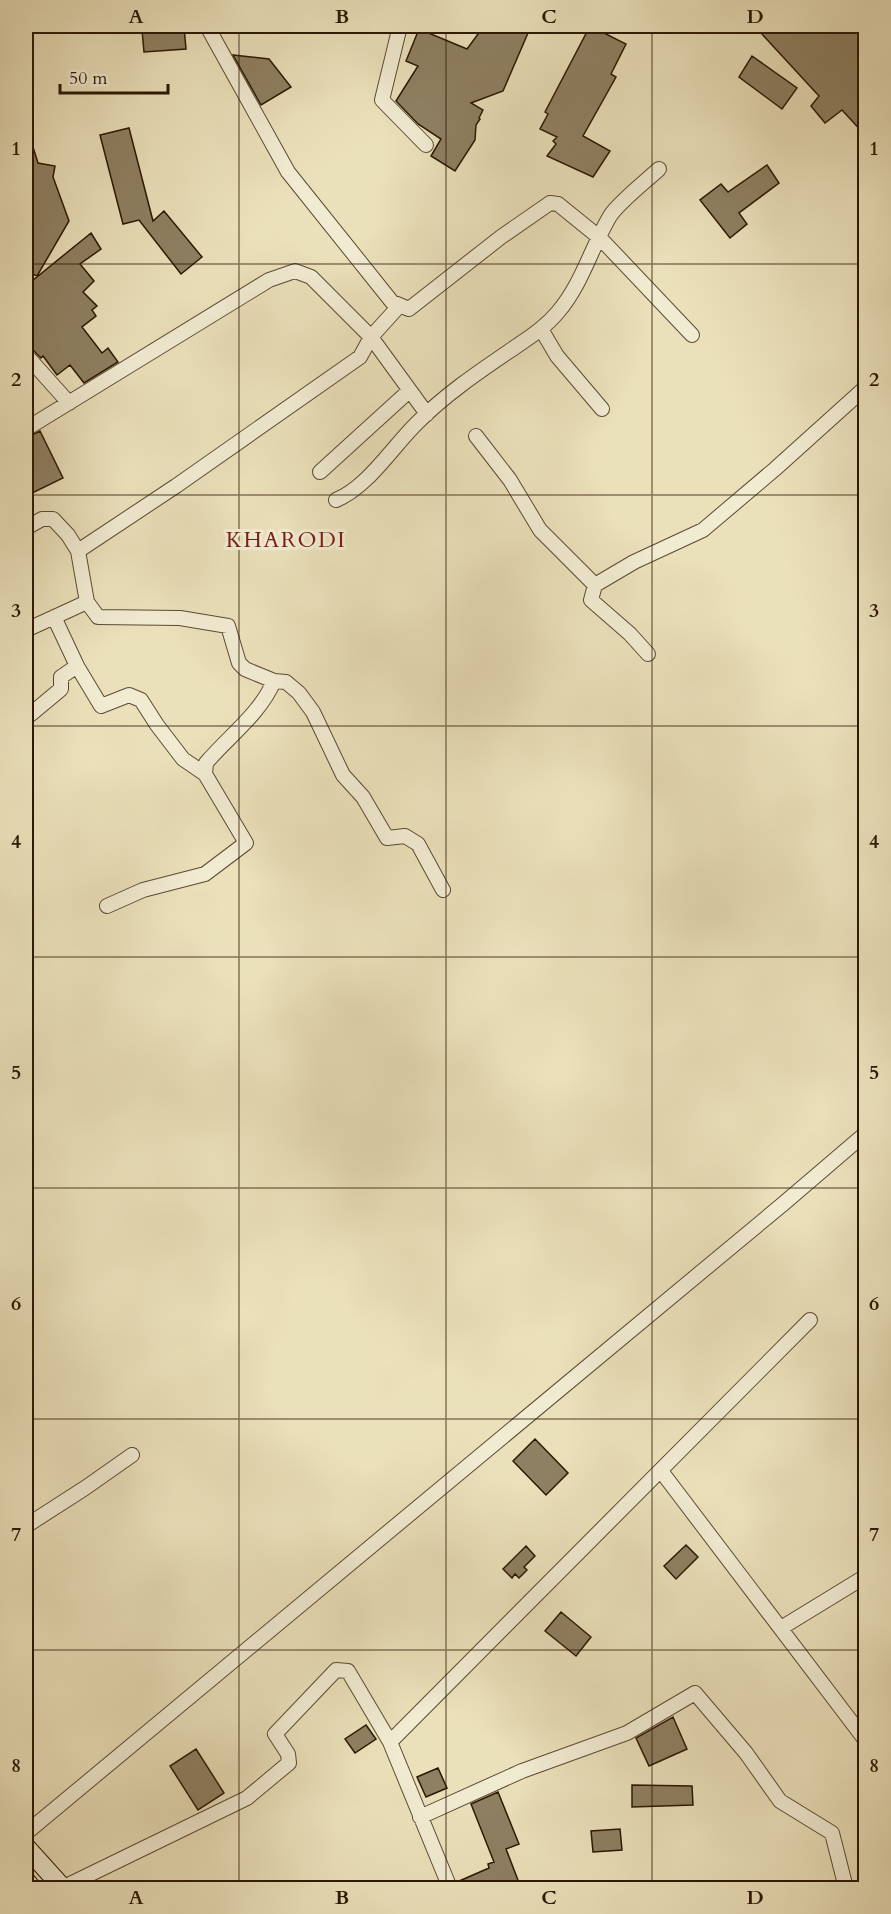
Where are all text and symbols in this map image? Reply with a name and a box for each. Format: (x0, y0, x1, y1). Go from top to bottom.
text: A (128, 3, 144, 30)
text: B (335, 3, 349, 30)
text: C (541, 3, 557, 30)
text: D (746, 3, 764, 30)
scale bar (60, 57, 168, 95)
text: 50 m (69, 66, 108, 91)
text: 1 (11, 135, 21, 162)
text: 1 (869, 135, 879, 162)
text: 2 (11, 366, 21, 393)
text: 2 (869, 366, 879, 393)
district label: KHARODI (226, 525, 346, 555)
text: 3 (11, 597, 21, 624)
text: 3 (869, 597, 879, 624)
text: 4 (11, 828, 21, 855)
text: 4 (869, 828, 879, 855)
text: 5 (11, 1059, 21, 1086)
text: 5 (869, 1059, 879, 1086)
text: 6 (11, 1290, 21, 1317)
text: 6 (869, 1290, 879, 1317)
text: 7 (11, 1521, 21, 1548)
text: 7 (869, 1521, 879, 1548)
text: 8 (11, 1752, 21, 1779)
text: 8 (869, 1752, 879, 1779)
text: A (128, 1884, 144, 1911)
text: B (335, 1884, 349, 1911)
text: C (541, 1884, 557, 1911)
text: D (746, 1884, 764, 1911)

